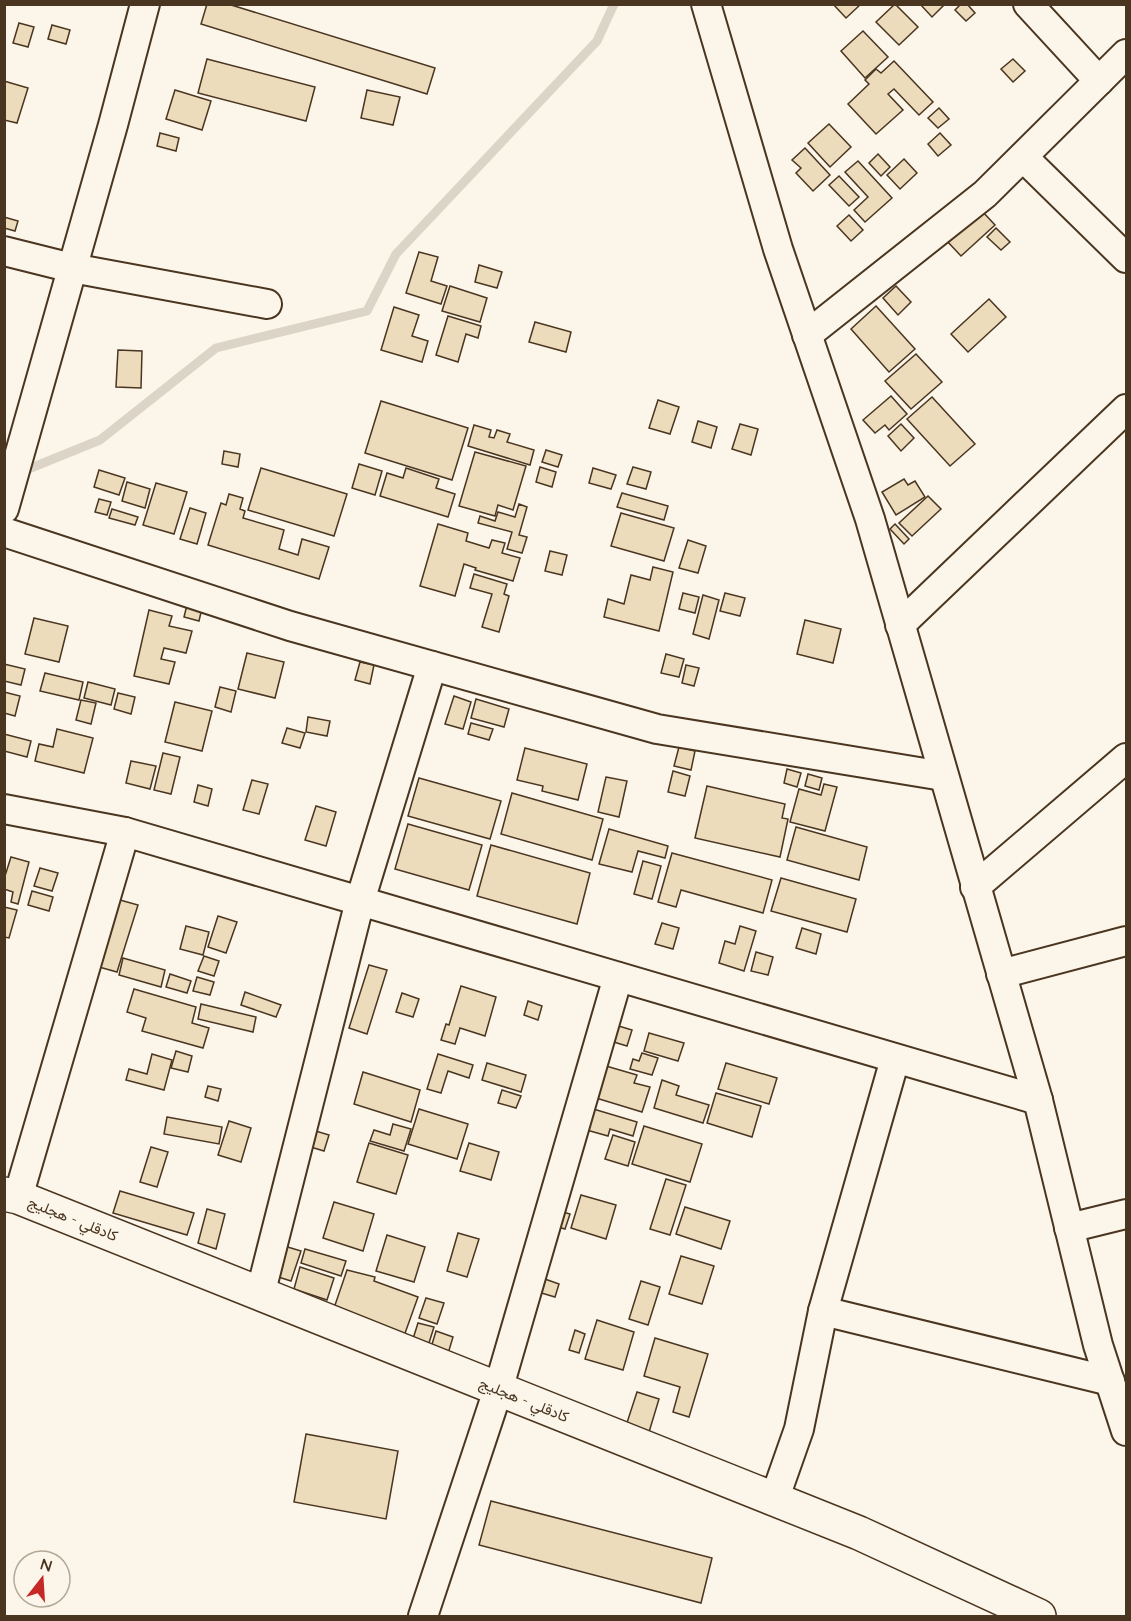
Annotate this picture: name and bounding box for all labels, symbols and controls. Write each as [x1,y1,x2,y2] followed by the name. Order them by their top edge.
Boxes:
[24,1192,121,1249] street label: كادقلي - هجليج
[475,1373,572,1430] street label: كادقلي - هجليج
[12,1549,72,1609] north arrow
[38,1553,55,1576] text: N

